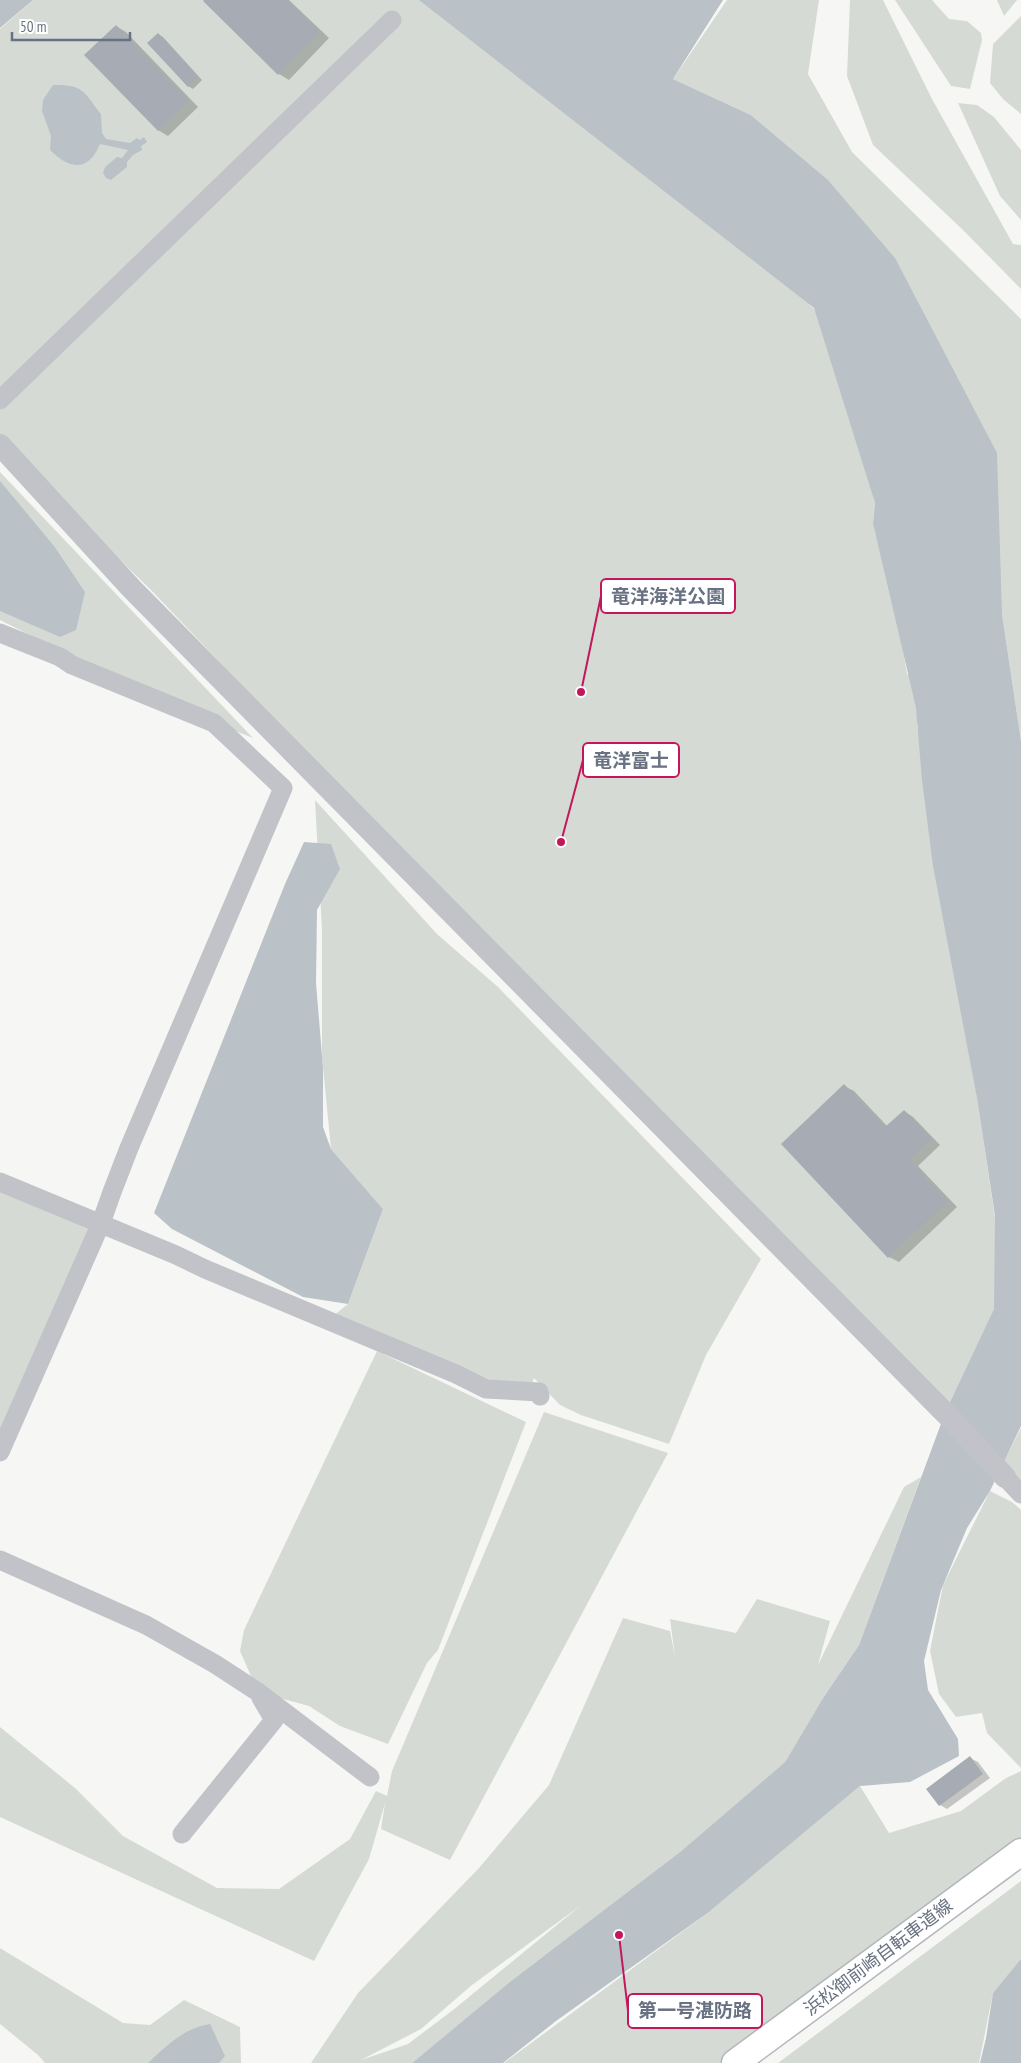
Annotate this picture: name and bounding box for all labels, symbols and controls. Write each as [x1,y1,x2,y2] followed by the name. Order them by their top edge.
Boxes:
[12,10,130,42] scale bar
[20,17,46,36] text: 50 m
[601,579,735,613] callout: 竜洋海洋公園
[611,584,725,608] text: 竜洋海洋公園
[583,743,679,777] callout: 竜洋富士
[593,748,669,772] text: 竜洋富士
[799,1894,957,2020] street label: 浜松御前崎自転車道線
[628,1994,762,2028] callout: 第一号湛防路
[638,1998,752,2022] text: 第一号湛防路

